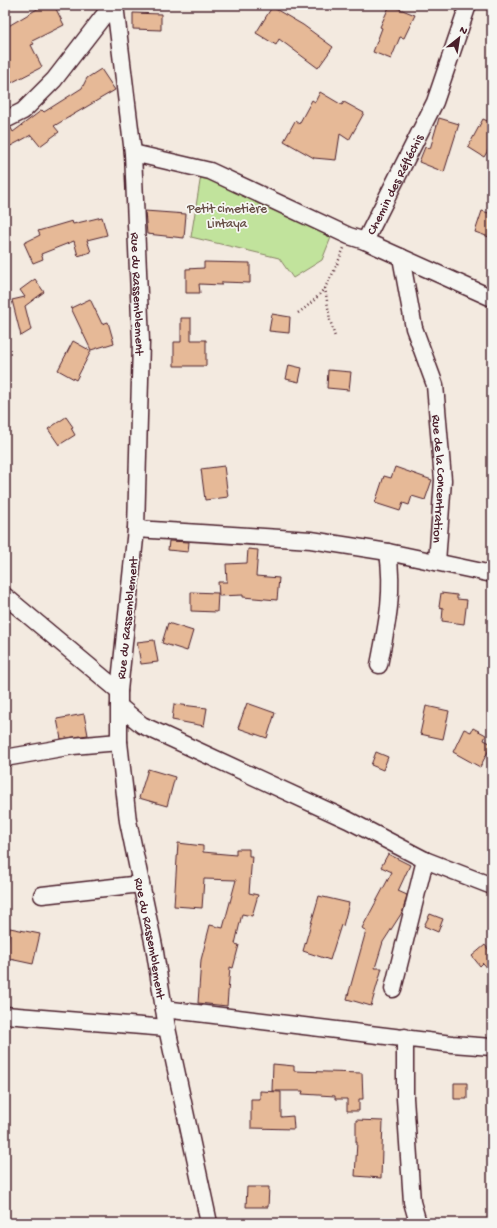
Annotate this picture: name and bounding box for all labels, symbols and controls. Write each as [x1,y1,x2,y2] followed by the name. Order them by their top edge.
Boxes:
[439,18,479,58] north arrow
[457,24,469,38] text: N
[364,131,428,238] street label: Chemin des Réfléchis
[186,202,267,232] park label: Petit cimetière Lintaya
[126,232,146,357] street label: Rue du Rassemblement
[428,414,448,544] street label: Rue de la Concentration
[115,555,143,680] street label: Rue du Rassemblement
[130,877,168,1002] street label: Rue du Rassemblement

